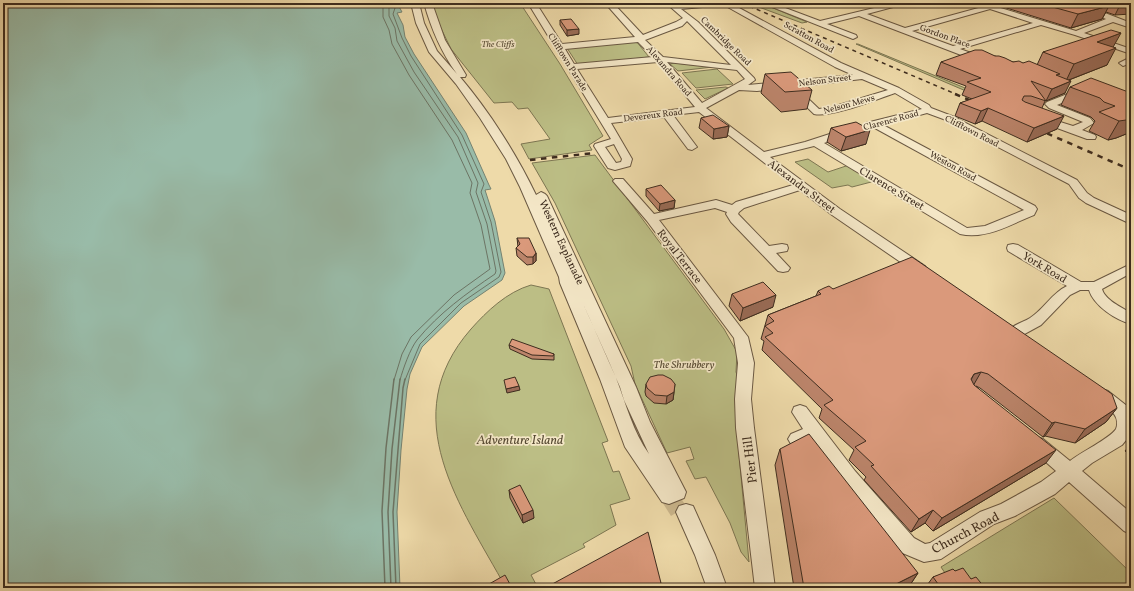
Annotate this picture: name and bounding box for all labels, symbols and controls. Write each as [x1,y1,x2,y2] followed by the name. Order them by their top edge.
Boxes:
[697,14,754,69] street label: Cambridge Road
[781,18,836,57] street label: Scratton Road
[918,21,972,52] street label: Gordon Place
[544,31,591,94] street label: Clifftown Parade
[481,38,515,51] park label: The Cliffs
[643,43,694,99] street label: Alexandra Road
[798,71,852,90] street label: Nelson Street
[822,91,876,118] street label: Nelson Mews
[623,105,683,126] street label: Devereux Road
[862,107,920,134] street label: Clarence Road
[942,112,1001,151] street label: Clifftown Road
[927,148,979,185] street label: Weston Road
[764,157,838,218] street label: Alexandra Street
[856,164,927,215] street label: Clarence Street
[534,198,587,288] street label: Western Esplanade
[653,227,705,287] street label: Royal Terrace
[1019,249,1069,287] street label: York Road
[654,358,714,373] park label: The Shrubbery
[476,432,563,450] park label: Adventure Island
[739,435,763,484] street label: Pier Hill
[929,508,1003,559] street label: Church Road

